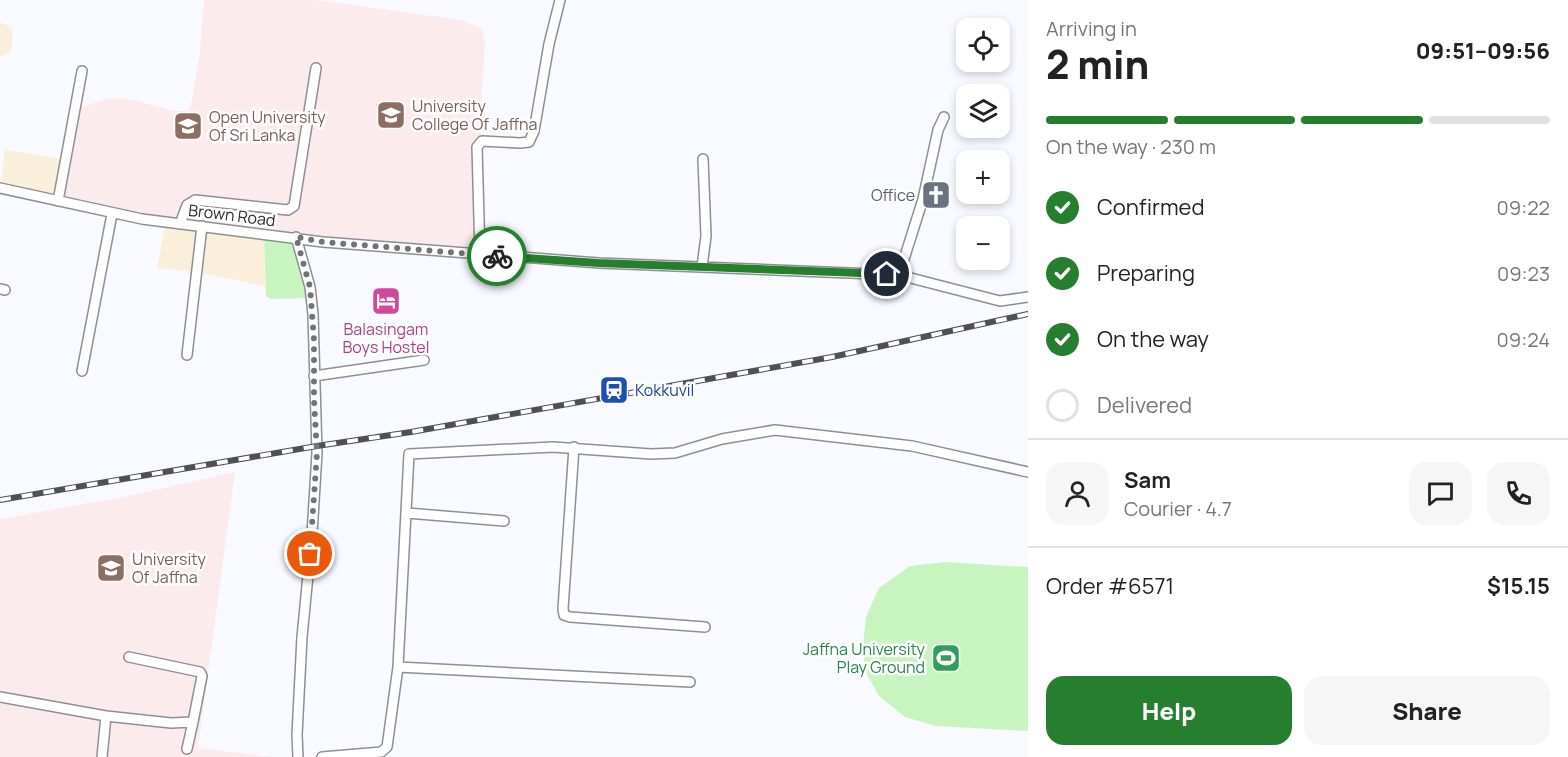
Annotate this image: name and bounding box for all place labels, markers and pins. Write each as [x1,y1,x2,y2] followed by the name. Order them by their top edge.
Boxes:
[412,95,538,135] place label: University College Of Jaffna
[375,99,407,131] school or university icon: University College Of Jaffna
[209,106,326,146] place label: Open University Of Sri Lanka
[172,110,204,142] school or university icon: Open University Of Sri Lanka
[920,179,952,211] church icon: Office
[871,184,915,206] place label: Office
[861,248,912,299] pin
[370,285,402,317] hotel icon: Balasingam Boys Hostel
[343,318,429,358] place label: Balasingam Boys Hostel
[598,374,630,406] station icon: Kokkuvil
[635,379,694,401] place label: Kokkuvil
[284,528,335,579] pin
[132,548,206,588] place label: University Of Jaffna
[95,552,127,584] school or university icon: University Of Jaffna
[803,638,926,678] place label: Jaffna University Play Ground
[930,642,962,674] sports icon: Jaffna University Play Ground

